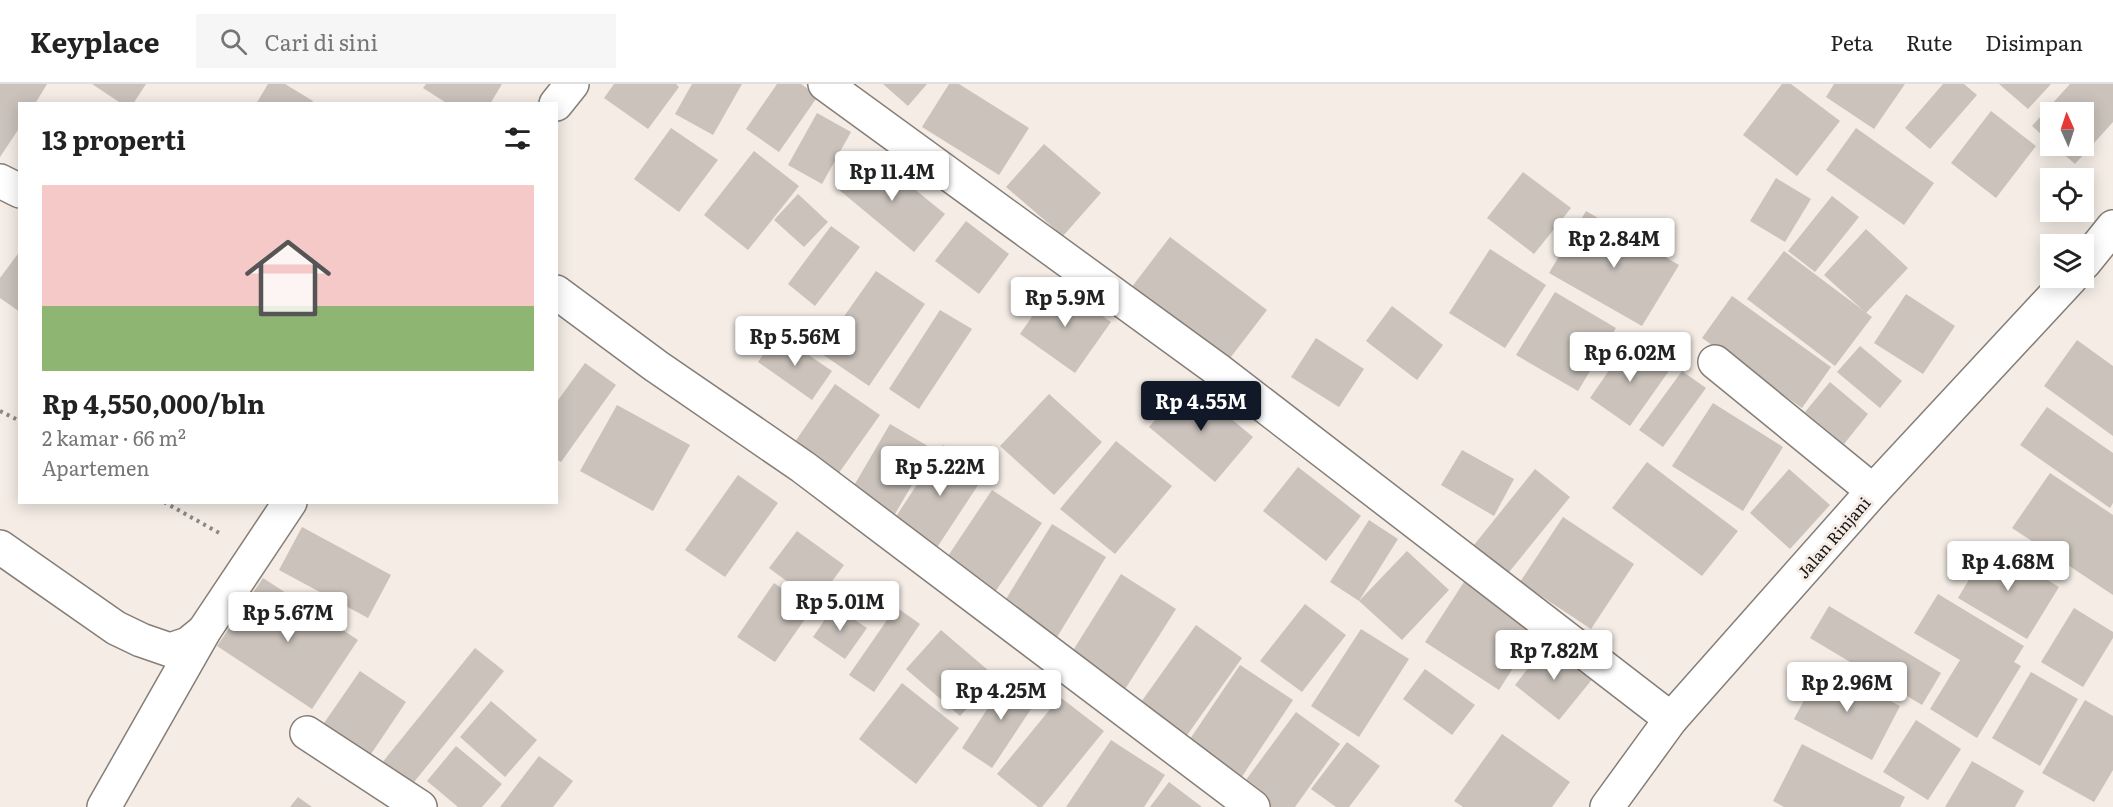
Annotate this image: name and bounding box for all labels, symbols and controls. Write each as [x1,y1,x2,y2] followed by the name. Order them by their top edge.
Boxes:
[196,14,616,68] search box
[30,20,160,62] text: Keyplace
[217,25,250,58] icon: search
[265,25,378,58] text: Cari di sini
[1830,26,1873,57] text: Peta
[1906,26,1952,57] text: Rute
[1985,26,2083,57] text: Disimpan
[2040,102,2094,156] north arrow
[2040,102,2094,288] map controls
[42,119,186,158] text: 13 properti
[501,122,534,155] icon: filters
[830,151,954,202] pin: Rp 11.4M
[849,155,935,185] text: Rp 11.4M
[2040,168,2094,222] button: locate
[1552,218,1676,269] pin: Rp 2.84M
[1568,222,1660,252] text: Rp 2.84M
[234,224,342,332] icon: home
[2040,234,2094,288] button: layers
[1010,277,1120,328] pin: Rp 5.9M
[1025,281,1105,311] text: Rp 5.9M
[733,316,857,367] pin: Rp 5.56M
[749,320,841,350] text: Rp 5.56M
[1568,332,1692,383] pin: Rp 6.02M
[1584,336,1676,366] text: Rp 6.02M
[1139,381,1263,432] pin: Rp 4.55M
[42,383,265,422] text: Rp 4,550,000/bln
[1155,385,1247,415] text: Rp 4.55M
[42,422,186,452] text: 2 kamar · 66 m²
[878,446,1002,497] pin: Rp 5.22M
[895,450,985,480] text: Rp 5.22M
[42,452,150,482] text: Apartemen
[1791,491,1875,583] street label: Jalan Rinjani
[1946,541,2070,592] pin: Rp 4.68M
[1961,545,2055,575] text: Rp 4.68M
[778,581,902,632] pin: Rp 5.01M
[795,585,885,615] text: Rp 5.01M
[226,592,350,643] pin: Rp 5.67M
[242,596,334,626] text: Rp 5.67M
[1492,630,1616,681] pin: Rp 7.82M
[1509,634,1599,664] text: Rp 7.82M
[1785,662,1909,713] pin: Rp 2.96M
[1801,666,1893,696] text: Rp 2.96M
[939,670,1063,721] pin: Rp 4.25M
[955,674,1047,704] text: Rp 4.25M

